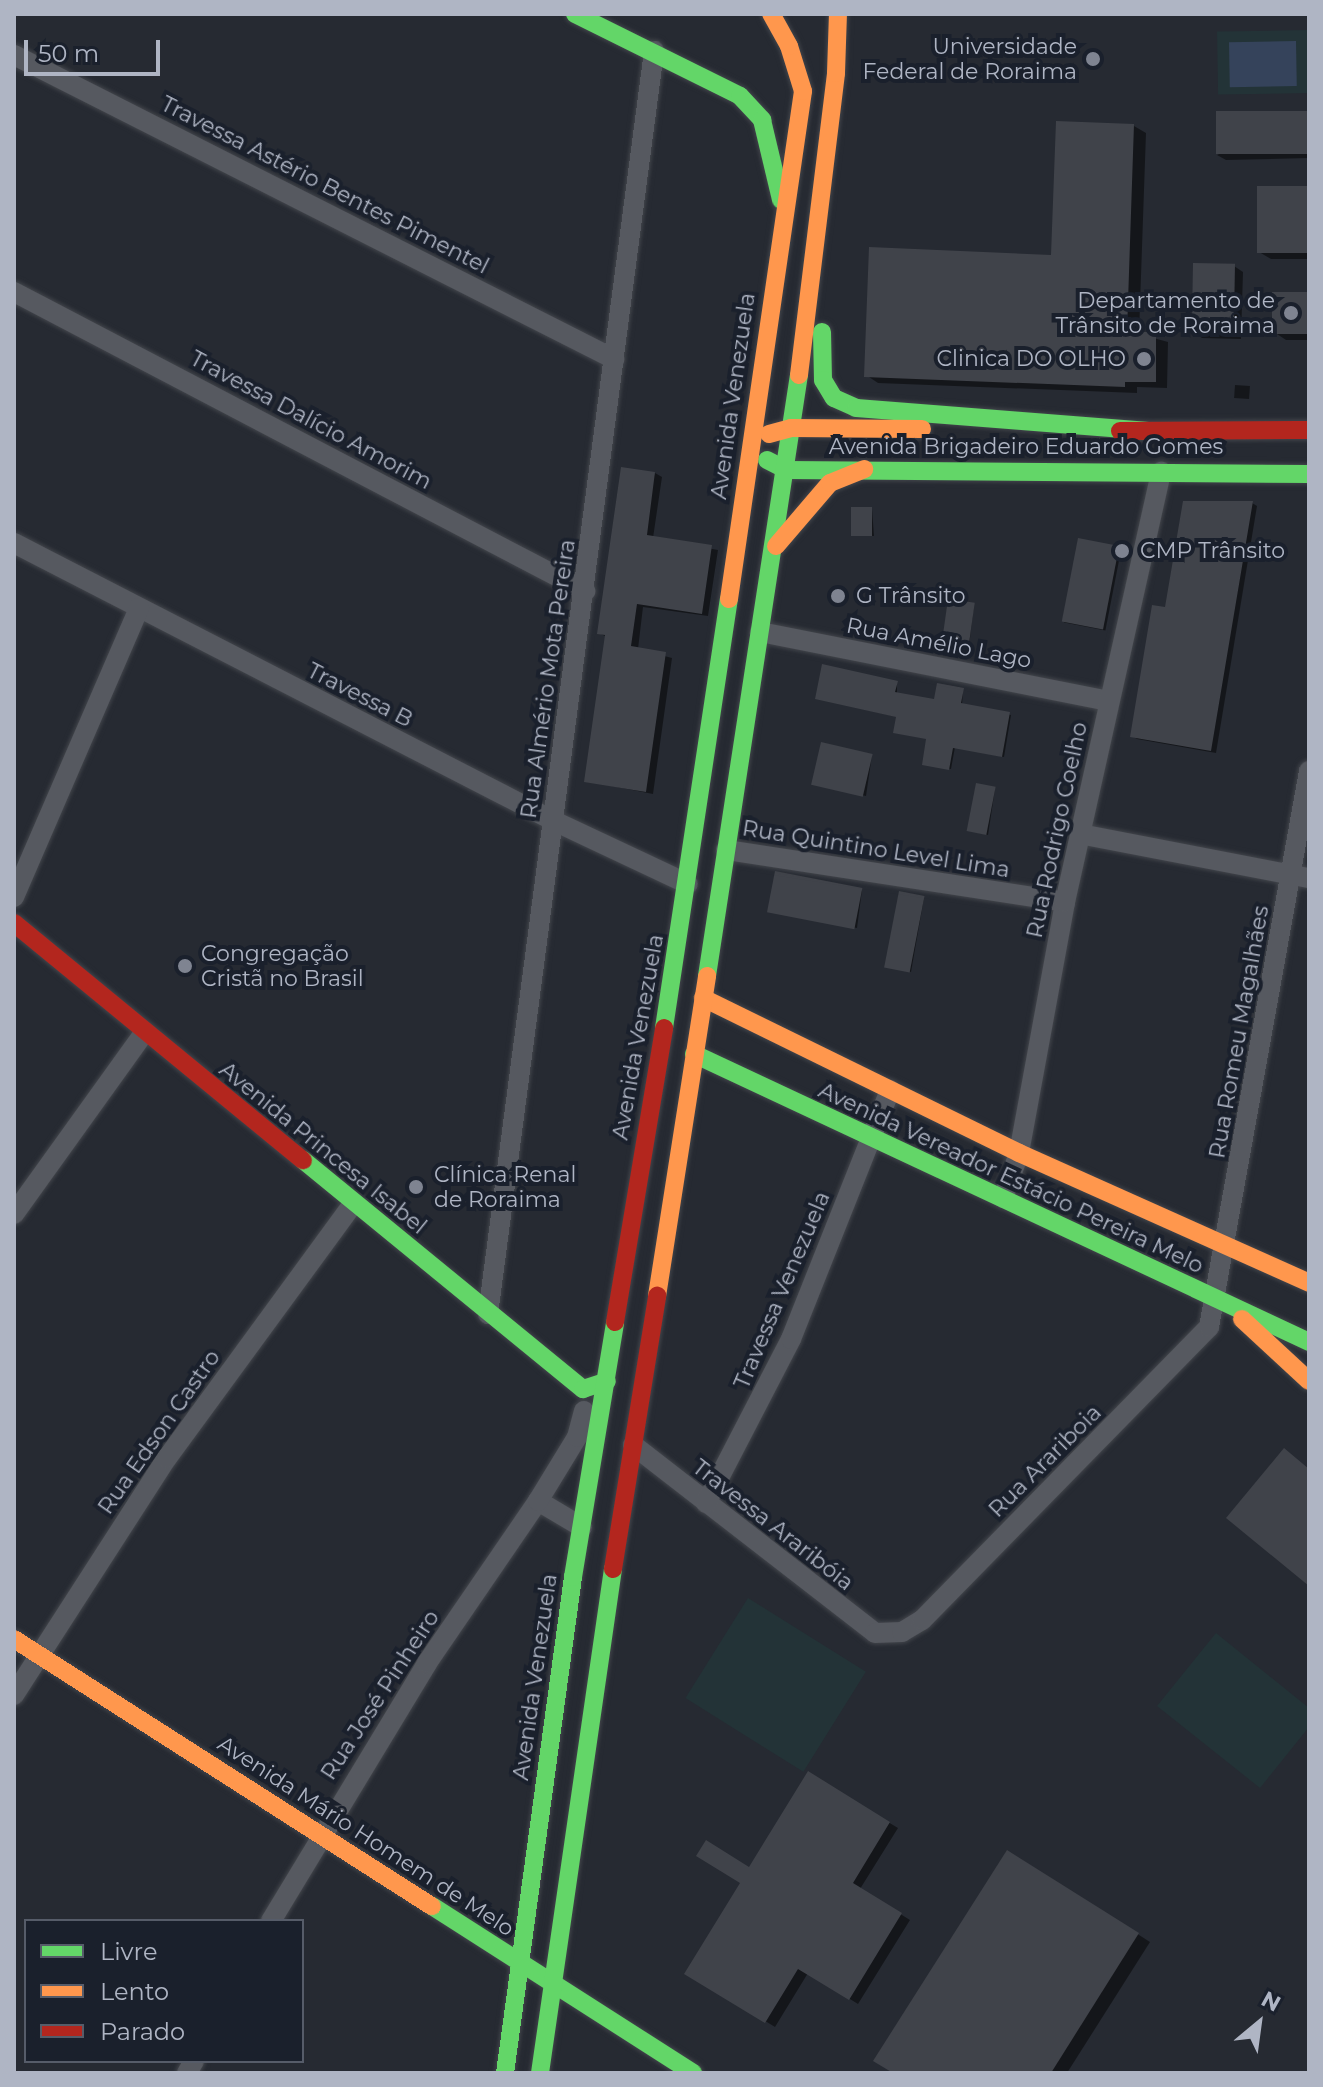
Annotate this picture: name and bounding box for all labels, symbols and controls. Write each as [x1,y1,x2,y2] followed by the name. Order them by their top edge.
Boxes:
[28,24,164,74] scale bar
[863,33,1077,84] place label: Universidade Federal de Roraima
[38,39,99,68] text: 50 m
[1084,50,1102,68] marker: Universidade Federal de Roraima
[157,91,493,279] street label: Travessa Astério Bentes Pimentel
[1056,287,1275,338] place label: Departamento de Trânsito de Roraima
[705,291,761,501] street label: Avenida Venezuela
[1282,304,1300,322] marker: Departamento de Trânsito de Roraima
[186,345,436,495] street label: Travessa Dalício Amorim
[936,346,1126,372] place label: Clinica DO OLHO
[1133,348,1155,370] marker: Clinica DO OLHO
[829,434,1223,460] street label: Avenida Brigadeiro Eduardo Gomes
[515,538,581,820] street label: Rua Almério Mota Pereira
[1140,538,1285,564] place label: CMP Trânsito
[1111,540,1133,562] marker: CMP Trânsito
[856,583,966,609] place label: G Trânsito
[827,585,849,607] marker: G Trânsito
[844,612,1034,674] street label: Rua Amélio Lago
[303,657,417,733] street label: Travessa B
[1021,720,1093,940] street label: Rua Rodrigo Coelho
[740,815,1012,883] street label: Rua Quintino Level Lima
[1204,904,1274,1160] street label: Rua Romeu Magalhães
[607,932,669,1142] street label: Avenida Venezuela
[201,940,364,992] place label: Congregação Cristã no Brasil
[176,957,194,975] marker: Congregação Cristã no Brasil
[214,1056,432,1240] street label: Avenida Princesa Isabel
[814,1077,1208,1279] street label: Avenida Vereador Estácio Pereira Melo
[434,1161,576,1212] place label: Clínica Renal de Roraima
[405,1176,427,1198] marker: Clínica Renal de Roraima
[728,1187,836,1393] street label: Travessa Venezuela
[92,1345,226,1519] street label: Rua Edson Castro
[983,1399,1107,1523] street label: Rua Arariboia
[687,1454,859,1596] street label: Travessa Araribóia
[507,1572,563,1782] street label: Avenida Venezuela
[315,1605,445,1785] street label: Rua José Pinheiro
[213,1730,519,1942] street label: Avenida Mário Homem de Melo
[24,1919,304,2063] legend
[100,1937,157,1966] text: Livre
[100,1977,169,2006] text: Lento
[1219,1983,1299,2063] north arrow
[1257,1985,1285,2018] text: N
[100,2017,185,2046] text: Parado

